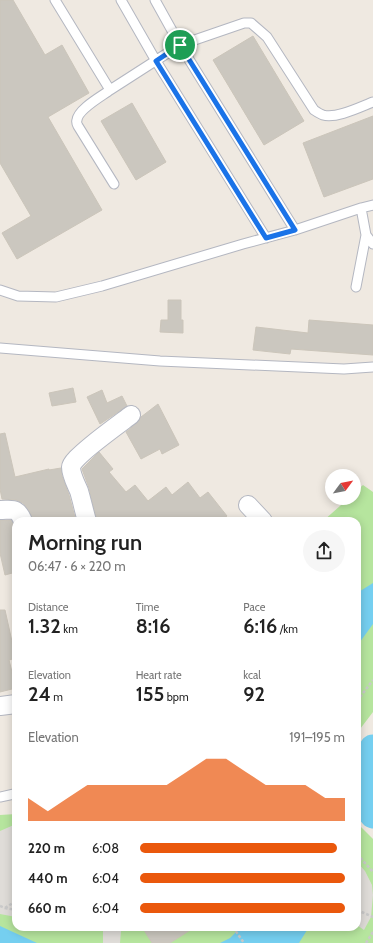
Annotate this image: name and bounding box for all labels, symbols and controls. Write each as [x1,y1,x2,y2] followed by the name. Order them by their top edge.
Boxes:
[163,28,197,62] pin
[169,34,191,56] icon: arrive
[325,469,361,505] north arrow
[325,469,361,505] map controls
[28,529,142,556] text: Morning run
[303,530,345,572] button: share
[28,558,126,574] text: 06:47 · 6 × 220 m
[28,600,69,614] text: Distance
[136,600,159,614] text: Time
[243,600,265,614] text: Pace
[28,614,61,638] text: 1.32
[136,614,170,638] text: 8:16
[243,614,277,638] text: 6:16
[61,622,78,636] text: km
[277,622,298,636] text: /km
[28,668,71,682] text: Elevation
[136,668,182,682] text: Heart rate
[243,668,261,682] text: kcal
[28,682,51,706] text: 24
[136,682,164,706] text: 155
[243,682,265,706] text: 92
[51,690,63,704] text: m
[164,690,189,704] text: bpm
[28,729,79,745] text: Elevation
[289,729,345,745] text: 191–195 m
[28,840,65,856] text: 220 m
[92,840,119,856] text: 6:08
[28,870,68,886] text: 440 m
[92,870,119,886] text: 6:04
[28,900,66,916] text: 660 m
[92,900,119,916] text: 6:04

